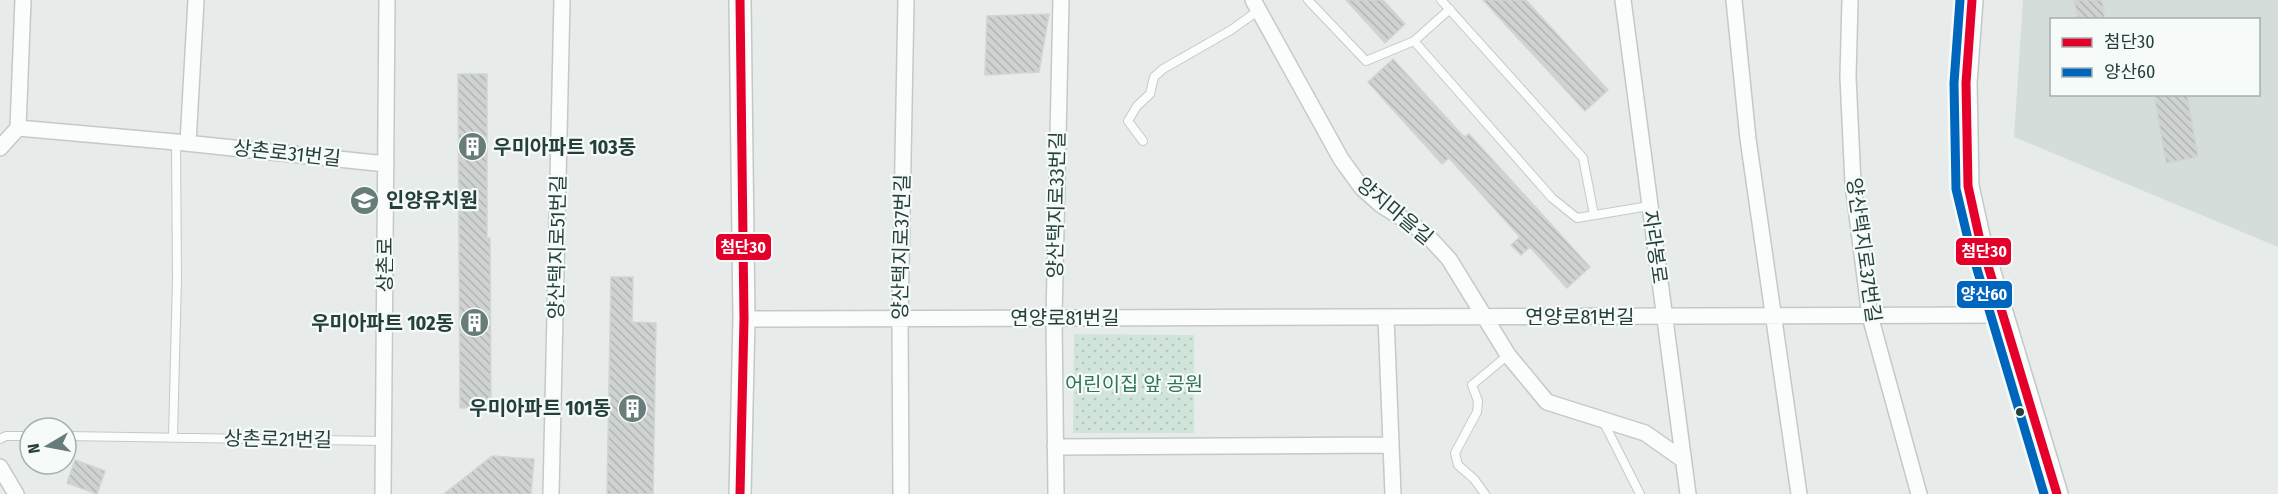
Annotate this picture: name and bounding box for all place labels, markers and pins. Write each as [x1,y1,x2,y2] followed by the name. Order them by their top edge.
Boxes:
[456,131,488,163] building icon: 우미아파트 103동
[493,135,636,159] place label: 우미아파트 103동
[349,184,381,216] school or university icon: 인양유치원
[386,188,478,212] place label: 인양유치원
[459,307,491,339] building icon: 우미아파트 102동
[311,311,454,335] place label: 우미아파트 102동
[616,392,648,424] building icon: 우미아파트 101동
[469,396,611,420] place label: 우미아파트 101동
[2014,406,2026,418] unlabelled marker

